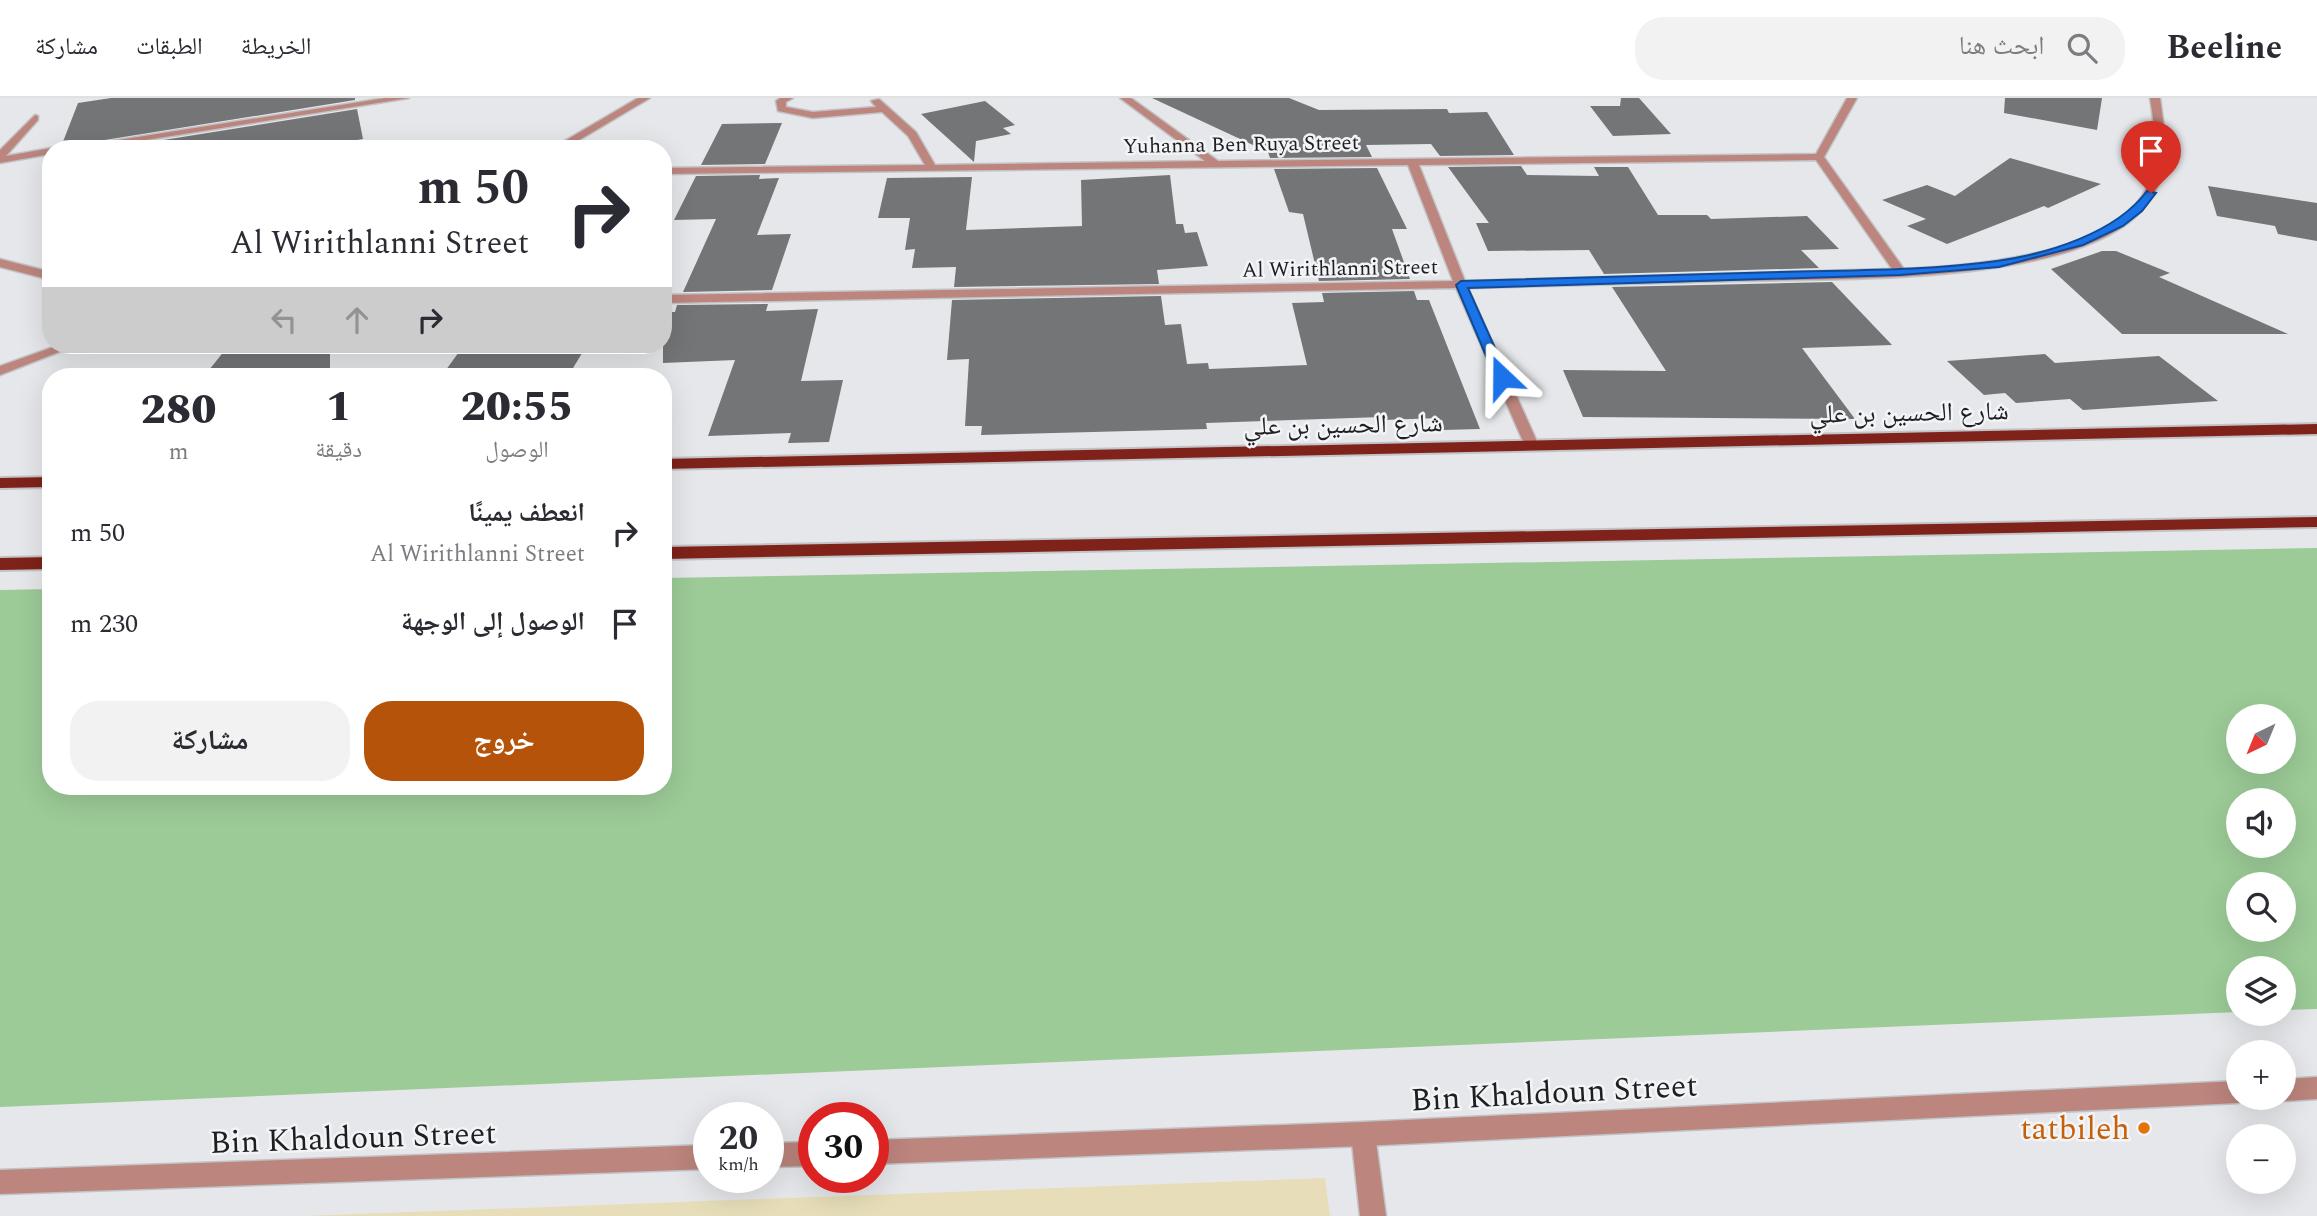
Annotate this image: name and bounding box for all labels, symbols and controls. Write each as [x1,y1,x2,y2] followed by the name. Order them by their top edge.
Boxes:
[1635,17,2125,80] search box
[2167,23,2282,73] text: Beeline
[1959,26,2045,66] text: ابحث هنا
[35,29,98,65] text: مشاركة
[136,29,203,65] text: الطبقات
[241,29,311,65] text: الخريطة
[2063,29,2101,67] icon: search
[2121,121,2181,193] pin
[1123,127,1359,163] street label: Yuhanna Ben Ruya Street
[2132,132,2170,170] icon: arrive
[418,151,529,226] text: 50 m
[553,168,644,259] icon: right
[230,219,529,268] text: Al Wirithlanni Street
[1242,251,1438,287] street label: Al Wirithlanni Street
[265,301,303,339] icon: left
[338,301,376,339] icon: ahead
[411,301,449,339] icon: right
[1465,340,1539,414] position arrow
[326,376,351,439] text: 1
[461,376,573,439] text: 20:55
[141,379,216,442] text: 280
[1809,391,2009,435] street label: شارع الحسين بن علي
[1243,403,1443,447] street label: شارع الحسين بن علي
[315,433,362,468] text: دقيقة
[485,433,549,468] text: الوصول
[169,435,188,470] text: m
[468,493,585,533] text: انعطف يمينًا
[70,513,125,553] text: 50 m
[606,514,644,552] icon: right
[370,537,585,572] text: Al Wirithlanni Street
[401,602,585,642] text: الوصول إلى الوجهة
[70,604,138,644] text: 230 m
[606,605,644,643] icon: arrive
[70,701,350,781] button: مشاركة
[364,701,644,781] button: خروج
[2226,704,2296,774] north arrow
[2226,704,2296,1194] map controls
[2226,788,2296,858] button: sound
[2226,872,2296,942] button: search
[2226,956,2296,1026] button: layers
[2226,1040,2296,1110] button: +
[1409,1062,1699,1125] street label: Bin Khaldoun Street
[798,1102,889,1193] speed limit sign: 30
[2020,1105,2130,1154] place label: tatbileh
[209,1109,497,1168] street label: Bin Khaldoun Street
[719,1112,758,1165] text: 20
[2136,1120,2152,1136] marker: tatbileh
[2226,1124,2296,1194] button: −
[718,1151,759,1178] text: km/h

